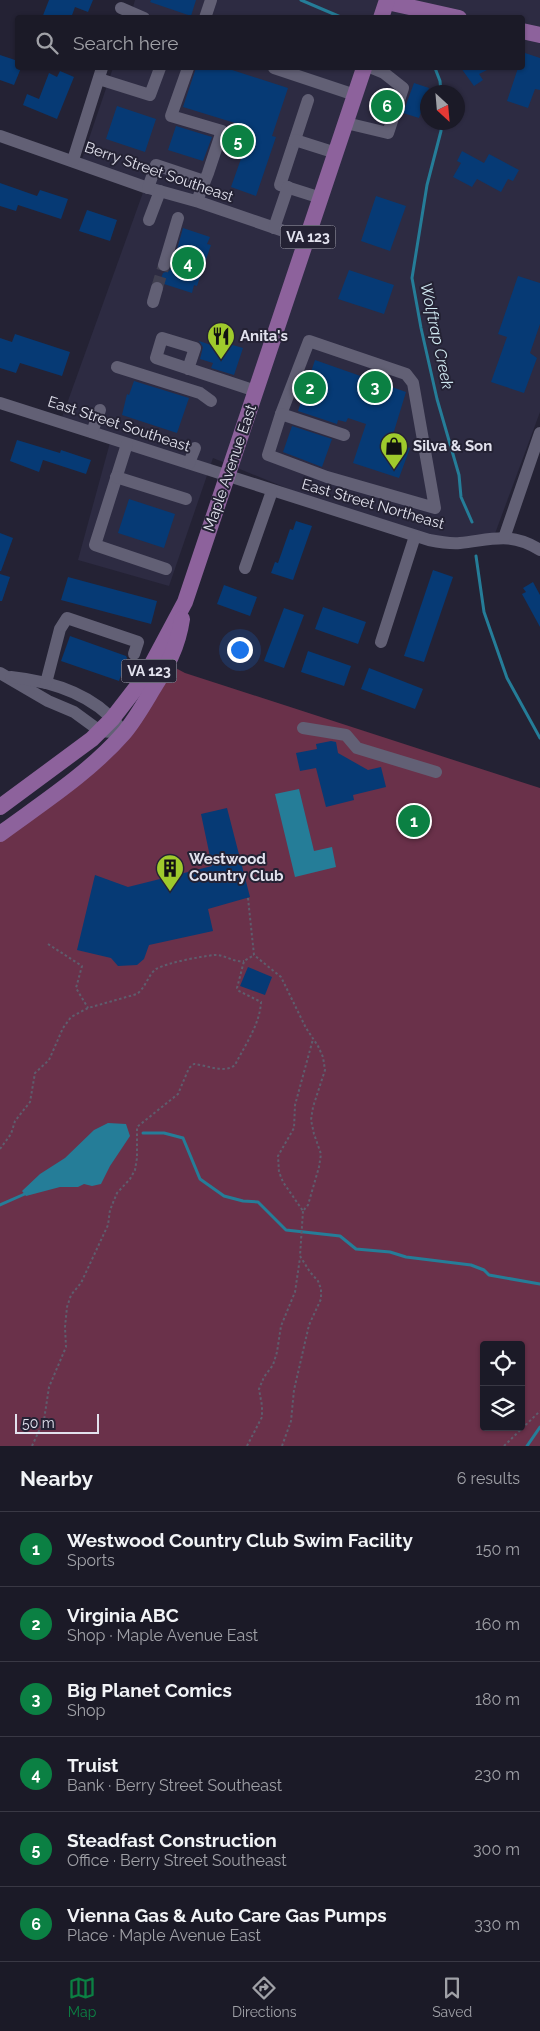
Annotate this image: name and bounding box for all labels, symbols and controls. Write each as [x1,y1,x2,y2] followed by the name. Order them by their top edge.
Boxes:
[15,15,525,70] search box
[33,29,61,57] icon: search
[73,32,179,54] text: Search here
[420,85,465,130] north arrow
[371,87,403,125] pin: 6
[222,122,254,160] pin: 5
[82,138,236,206] street label: Berry Street Southeast
[280,226,336,248] road number: VA 123
[172,244,204,282] pin: 4
[416,281,458,391] water label: Wolftrap Creek
[206,321,236,360] restaurant icon: Anita's
[240,327,288,345] place label: Anita's
[359,368,391,406] pin: 3
[294,369,326,407] pin: 2
[45,392,193,456] street label: East Street Southeast
[200,402,260,534] street label: Maple Avenue East
[379,431,409,470] shop icon: Silva & Son
[413,437,492,455] place label: Silva & Son
[300,475,446,533] street label: East Street Northeast
[227,637,253,663] your location
[122,659,176,682] road number: VA 123
[398,802,430,840] pin: 1
[189,850,284,885] place label: Westwood Country Club
[155,853,185,892] building icon: Westwood Country Club
[480,1341,525,1431] map controls
[480,1341,525,1386] button: locate
[480,1386,525,1431] button: layers
[15,1411,99,1434] scale bar
[22,1415,55,1431] text: 50 m
[20,1466,93,1491] text: Nearby
[457,1469,520,1488] text: 6 results
[67,1529,413,1551] text: Westwood Country Club Swim Facility
[32,1540,40,1559] text: 1
[476,1540,520,1559] text: 150 m
[67,1551,115,1570] text: Sports
[67,1604,179,1626] text: Virginia ABC
[31,1615,41,1634] text: 2
[475,1615,520,1634] text: 160 m
[67,1626,258,1645] text: Shop · Maple Avenue East
[67,1679,232,1701] text: Big Planet Comics
[32,1690,40,1709] text: 3
[475,1690,520,1709] text: 180 m
[67,1701,105,1720] text: Shop
[67,1754,118,1776] text: Truist
[31,1765,41,1784] text: 4
[475,1765,520,1784] text: 230 m
[67,1776,282,1795] text: Bank · Berry Street Southeast
[67,1829,277,1851] text: Steadfast Construction
[32,1840,40,1859] text: 5
[473,1840,520,1859] text: 300 m
[67,1851,287,1870] text: Office · Berry Street Southeast
[67,1904,387,1926] text: Vienna Gas & Auto Care Gas Pumps
[31,1915,41,1934] text: 6
[474,1915,520,1934] text: 330 m
[67,1926,261,1945] text: Place · Maple Avenue East
[68,1974,96,2020] tab: Map
[232,1974,297,2020] tab: Directions
[432,1974,472,2020] tab: Saved

